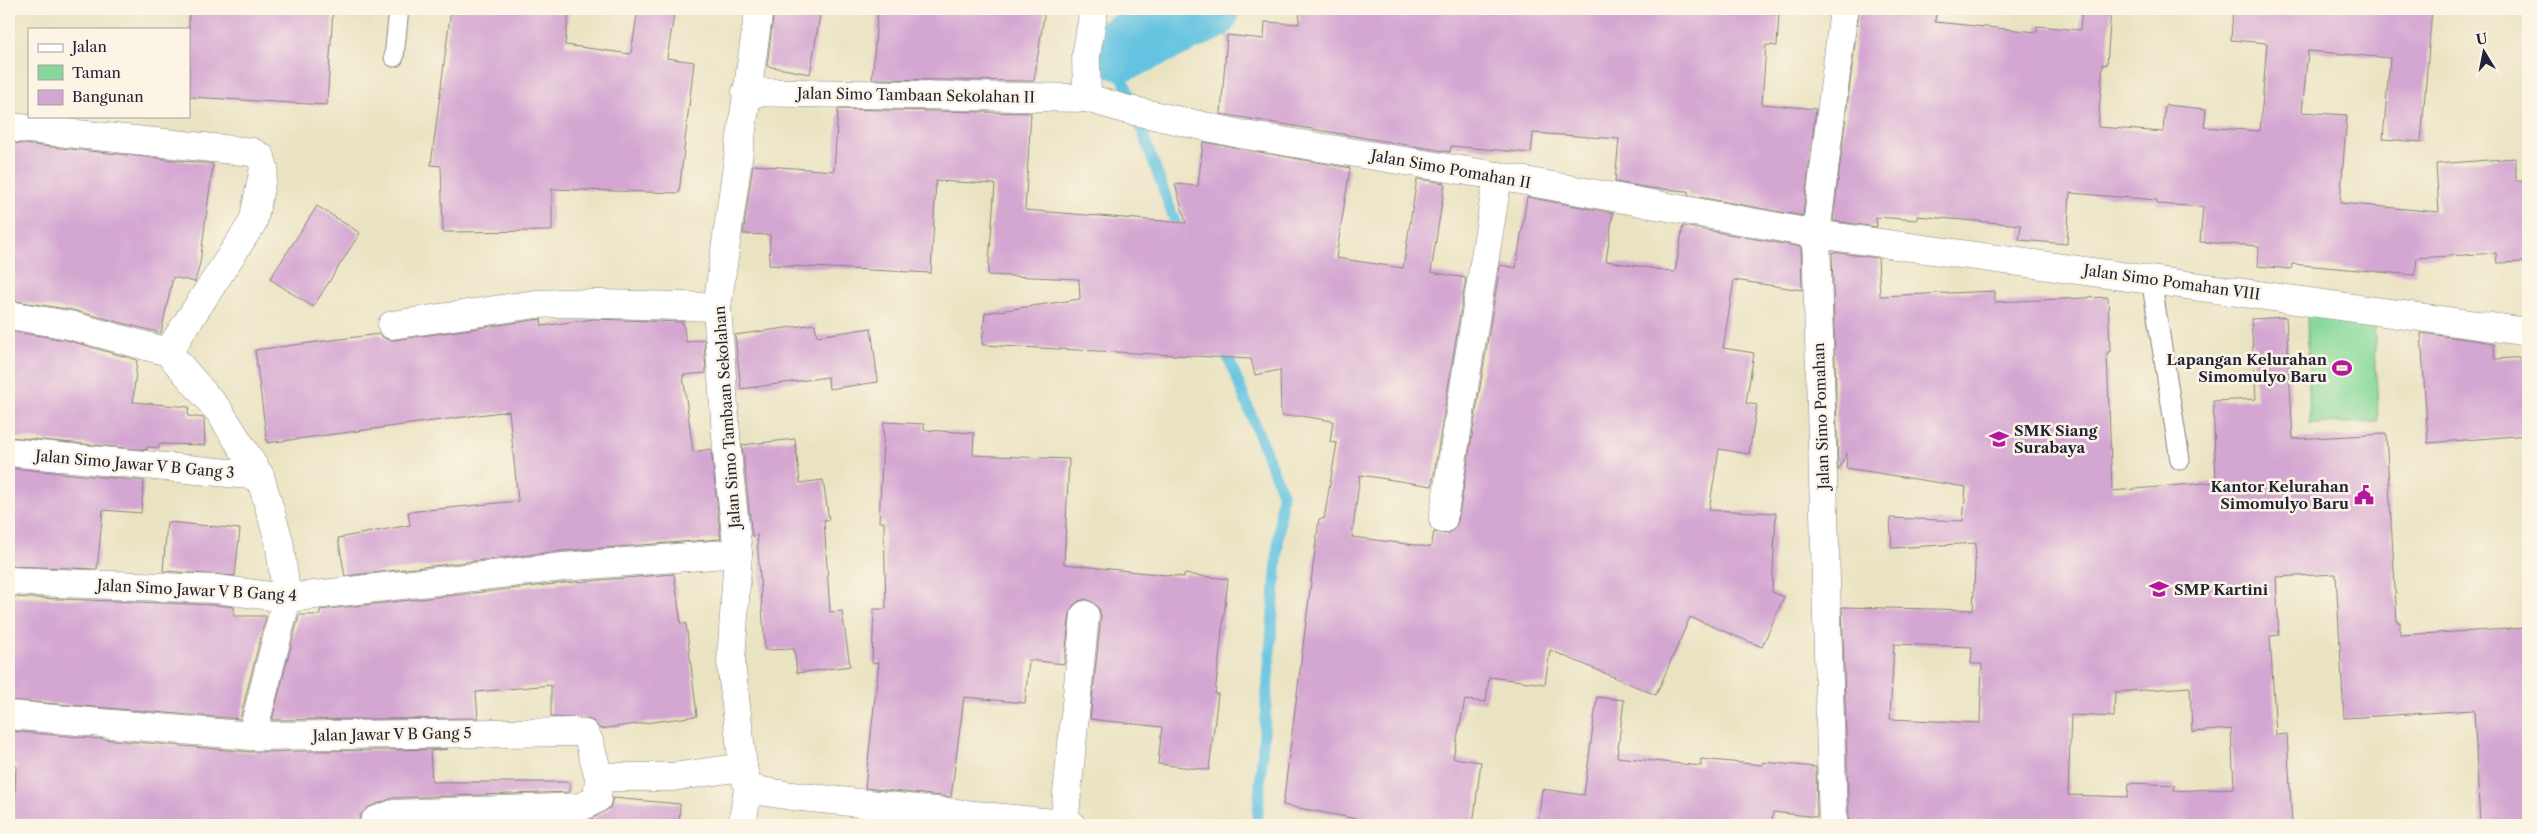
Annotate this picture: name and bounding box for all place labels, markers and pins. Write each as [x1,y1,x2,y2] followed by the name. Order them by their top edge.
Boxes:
[2167,350,2328,386] place label: Lapangan Kelurahan Simomulyo Baru
[2331,357,2353,379] sports icon: Lapangan Kelurahan Simomulyo Baru
[2014,421,2098,457] place label: SMK Siang Surabaya
[1988,428,2010,450] school or university icon: SMK Siang Surabaya
[2211,477,2350,513] place label: Kantor Kelurahan Simomulyo Baru
[2353,484,2375,506] public building icon: Kantor Kelurahan Simomulyo Baru
[2148,578,2170,600] school or university icon: SMP Kartini
[2174,580,2269,599] place label: SMP Kartini

